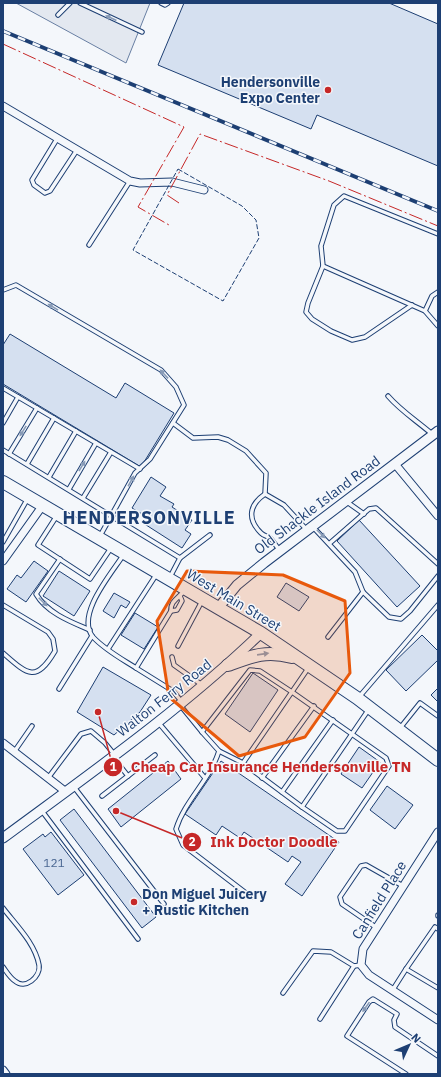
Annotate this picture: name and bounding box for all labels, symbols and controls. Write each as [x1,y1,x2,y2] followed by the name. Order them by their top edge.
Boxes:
[105,14,117,20] one-way arrow
[221,73,320,107] place label: Hendersonville Expo Center
[323,85,333,95] marker: Hendersonville Expo Center
[47,303,59,310] one-way arrow
[159,369,169,379] one-way arrow
[19,425,26,437] one-way arrow
[250,452,384,558] street label: Old Shackle Island Road
[79,460,86,472] one-way arrow
[127,475,134,486] one-way arrow
[62,506,236,529] district label: HENDERSONVILLE
[316,529,326,539] one-way arrow
[184,565,285,635] street label: West Main Street
[38,598,48,607] one-way arrow
[257,651,269,657] one-way arrow
[113,655,215,741] street label: Walton Ferry Road
[103,754,419,781] callout: Cheap Car Insurance Hendersonville TN
[131,757,411,776] text: Cheap Car Insurance Hendersonville TN
[109,759,117,774] text: 1
[182,828,346,855] callout: Ink Doctor Doodle
[210,832,338,851] text: Ink Doctor Doodle
[188,834,196,849] text: 2
[43,855,65,870] house number: 121
[348,857,410,943] street label: Canfield Place
[142,885,267,919] place label: Don Miguel Juicery + Rustic Kitchen
[129,897,139,907] marker: Don Miguel Juicery + Rustic Kitchen
[362,1001,370,1012] one-way arrow
[389,1025,429,1065] north arrow
[408,1030,424,1046] text: N

